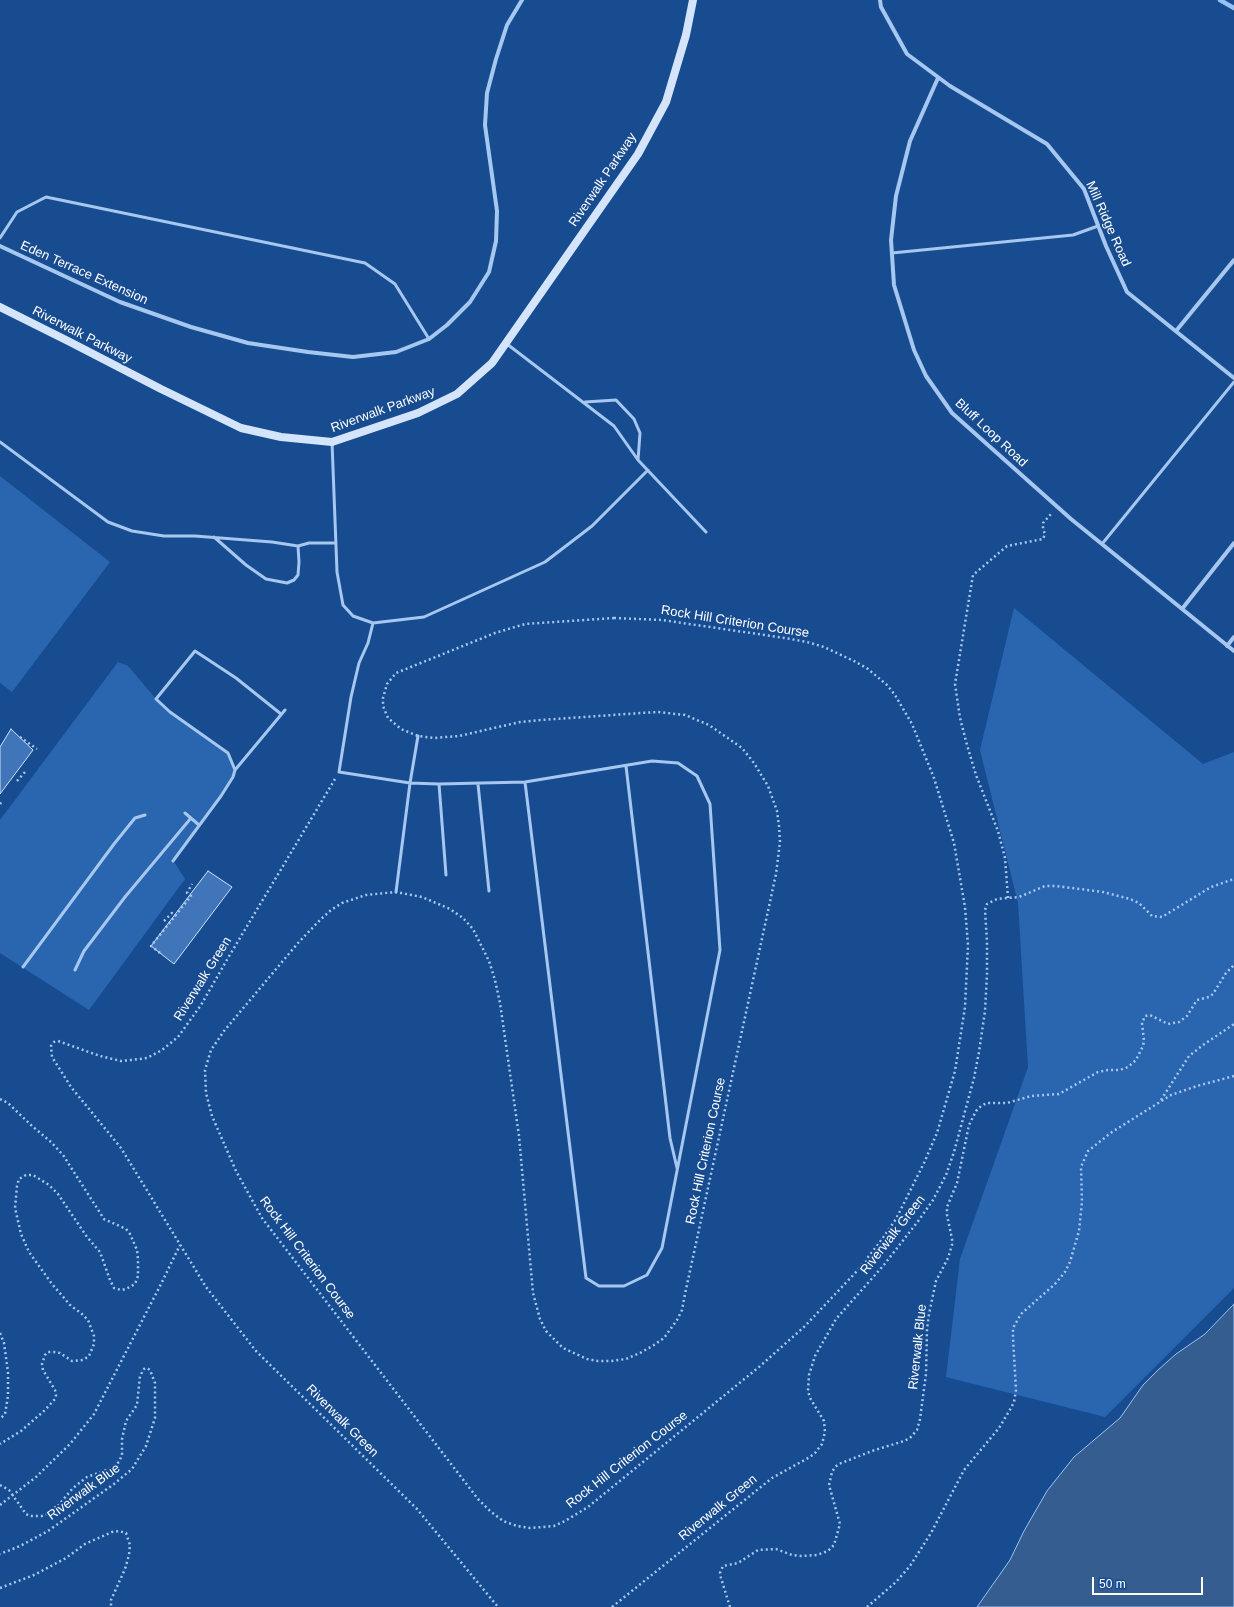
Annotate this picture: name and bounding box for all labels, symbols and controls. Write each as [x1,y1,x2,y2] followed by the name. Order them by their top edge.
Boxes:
[566,130,640,230] street label: Riverwalk Parkway
[1082,179,1134,269] street label: Mill Ridge Road
[18,238,150,308] street label: Eden Terrace Extension
[30,303,134,367] street label: Riverwalk Parkway
[329,384,437,436] street label: Riverwalk Parkway
[952,396,1030,470] street label: Bluff Loop Road
[660,603,810,641] street label: Rock Hill Criterion Course
[171,934,235,1024] street label: Riverwalk Green
[683,1076,729,1226] street label: Rock Hill Criterion Course
[857,1192,929,1278] street label: Riverwalk Green
[256,1194,358,1322] street label: Rock Hill Criterion Course
[906,1303,930,1391] street label: Riverwalk Blue
[303,1382,381,1460] street label: Riverwalk Green
[563,1408,691,1512] street label: Rock Hill Criterion Course
[45,1460,123,1524] street label: Riverwalk Blue
[676,1472,760,1544] street label: Riverwalk Green
[1094,1569,1205,1595] scale bar
[1099,1577,1126,1591] text: 50 m

